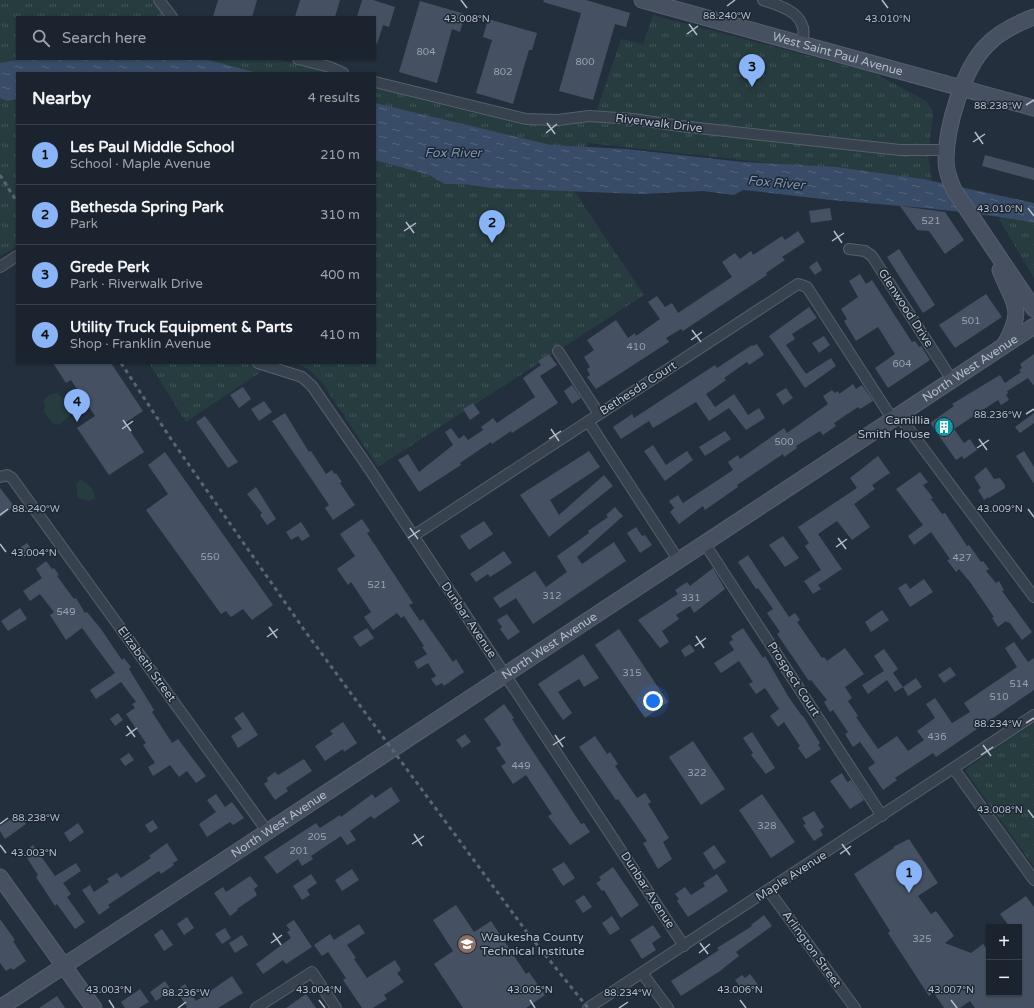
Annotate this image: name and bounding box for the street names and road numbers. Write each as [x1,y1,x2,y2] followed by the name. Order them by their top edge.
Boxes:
[771,29,905,79] street label: West Saint Paul Avenue
[615,111,704,135] street label: Riverwalk Drive
[876,266,937,350] street label: Glenwood Drive
[920,332,1020,405] street label: North West Avenue
[597,358,679,418] street label: Bethesda Court
[438,579,500,661] street label: Dunbar Avenue
[499,609,600,682] street label: North West Avenue
[115,623,179,705] street label: Elizabeth Street
[765,639,823,719] street label: Prospect Court
[229,788,329,861] street label: North West Avenue
[753,848,829,904] street label: Maple Avenue
[618,849,678,931] street label: Dunbar Avenue
[780,908,845,990] street label: Arlington Street

